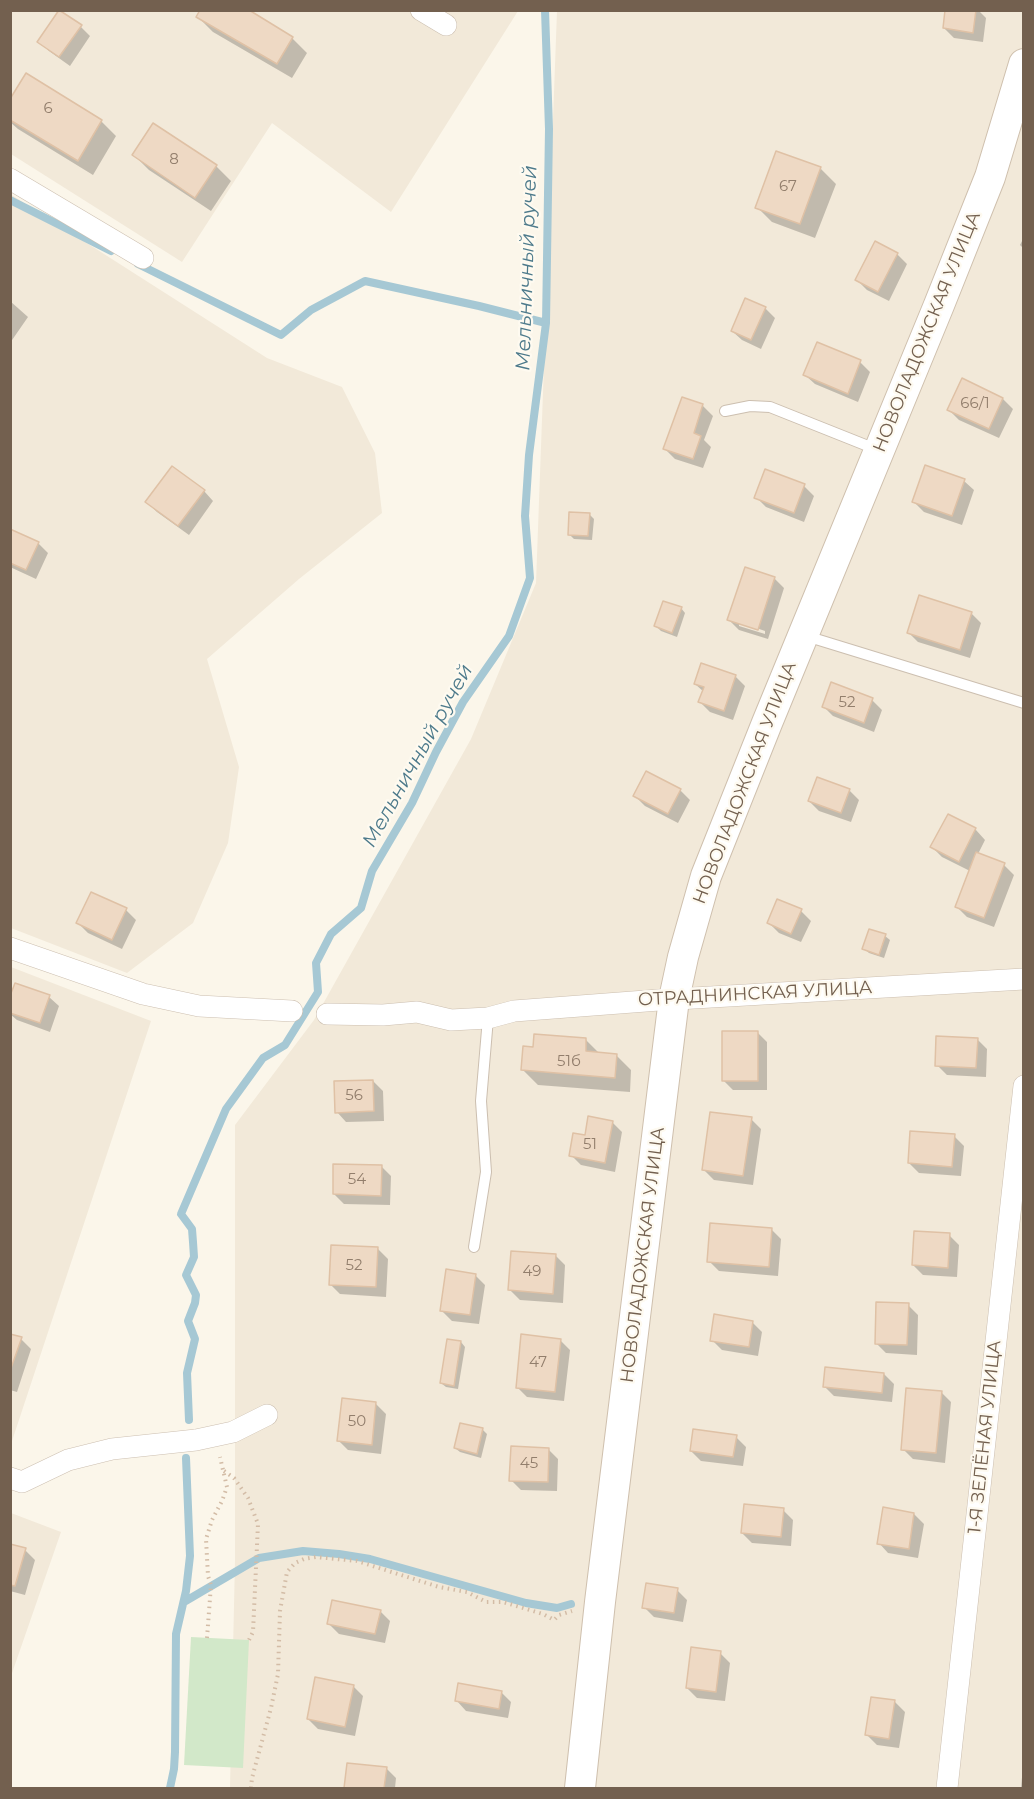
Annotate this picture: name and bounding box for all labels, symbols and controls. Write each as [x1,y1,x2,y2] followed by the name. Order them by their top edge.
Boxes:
[43,100,53,118] house number: 6
[169,151,179,169] house number: 8
[511,165,543,371] water label: Мельничный ручей
[779,178,797,196] house number: 67
[869,208,985,456] street label: НОВОЛАДОЖСКАЯ УЛИЦА
[960,395,990,413] house number: 66/1
[689,659,801,907] street label: НОВОЛАДОЖСКАЯ УЛИЦА
[358,660,478,852] water label: Мельничный ручей
[839,694,855,712] house number: 52
[637,977,873,1011] street label: ОТРАДНИНСКАЯ УЛИЦА
[557,1053,581,1071] house number: 51б
[345,1087,363,1105] house number: 56
[617,1126,669,1384] street label: НОВОЛАДОЖСКАЯ УЛИЦА
[583,1136,597,1154] house number: 51
[348,1171,366,1189] house number: 54
[346,1257,362,1275] house number: 52
[523,1263,541,1281] house number: 49
[964,1339,1006,1535] street label: 1-Я ЗЕЛЁНАЯ УЛИЦА
[529,1354,547,1372] house number: 47
[348,1413,366,1431] house number: 50
[520,1455,538,1473] house number: 45

